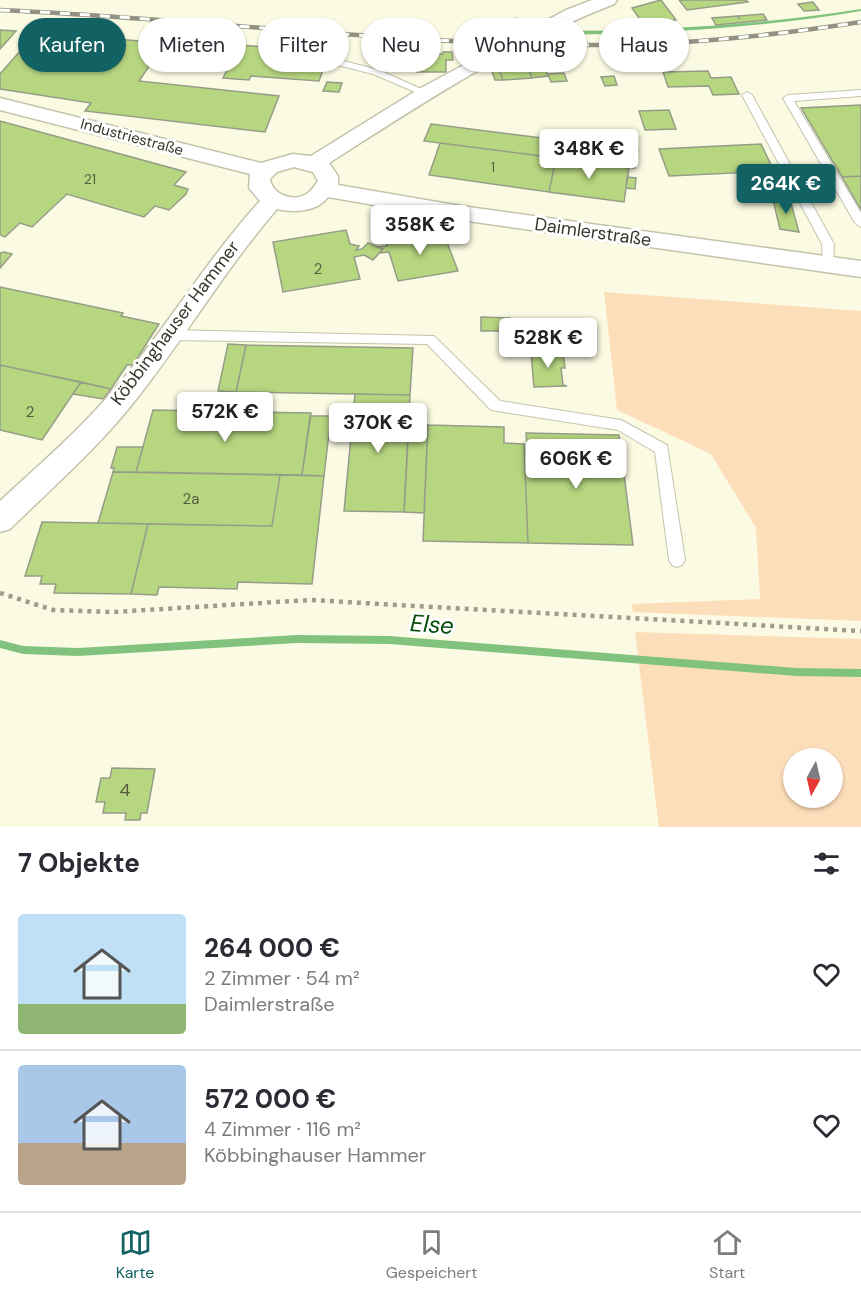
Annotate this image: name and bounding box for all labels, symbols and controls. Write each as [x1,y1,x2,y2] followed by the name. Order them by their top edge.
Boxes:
[18,18,126,72] chip: Kaufen
[138,18,246,72] chip: Mieten
[258,18,349,72] chip: Filter
[361,18,441,72] chip: Neu
[453,18,587,72] chip: Wohnung
[599,18,689,72] chip: Haus
[78,114,186,160] street label: Industriestraße
[540,129,638,180] pin: 348K €
[553,135,625,161] text: 348K €
[491,158,495,176] house number: 1
[737,164,835,215] pin: 264K €
[84,170,96,188] house number: 21
[751,170,821,196] text: 264K €
[371,205,469,256] pin: 358K €
[385,211,455,237] text: 358K €
[533,212,653,252] street label: Daimlerstraße
[105,236,245,410] street label: Köbbinghauser Hammer
[314,259,322,279] house number: 2
[499,318,597,369] pin: 528K €
[513,324,583,350] text: 528K €
[176,392,274,443] pin: 572K €
[191,398,259,424] text: 572K €
[26,402,34,422] house number: 2
[329,403,427,454] pin: 370K €
[343,409,413,435] text: 370K €
[527,439,625,490] pin: 606K €
[540,445,613,471] text: 606K €
[183,489,199,509] house number: 2a
[409,607,455,641] water label: Else
[783,748,843,808] north arrow
[783,748,843,808] map controls
[120,778,131,802] house number: 4
[18,846,140,880] text: 7 Objekte
[810,847,843,880] icon: filters
[204,931,340,965] text: 264 000 €
[66,938,138,1010] icon: home
[810,958,843,991] icon: heart
[204,965,360,991] text: 2 Zimmer · 54 m²
[204,991,335,1017] text: Daimlerstraße
[204,1082,336,1116] text: 572 000 €
[66,1089,138,1161] icon: home
[810,1109,843,1142] icon: heart
[204,1116,361,1142] text: 4 Zimmer · 116 m²
[204,1142,426,1168] text: Köbbinghauser Hammer
[116,1226,154,1283] tab: Karte
[386,1226,478,1283] tab: Gespeichert
[709,1226,745,1283] tab: Start

